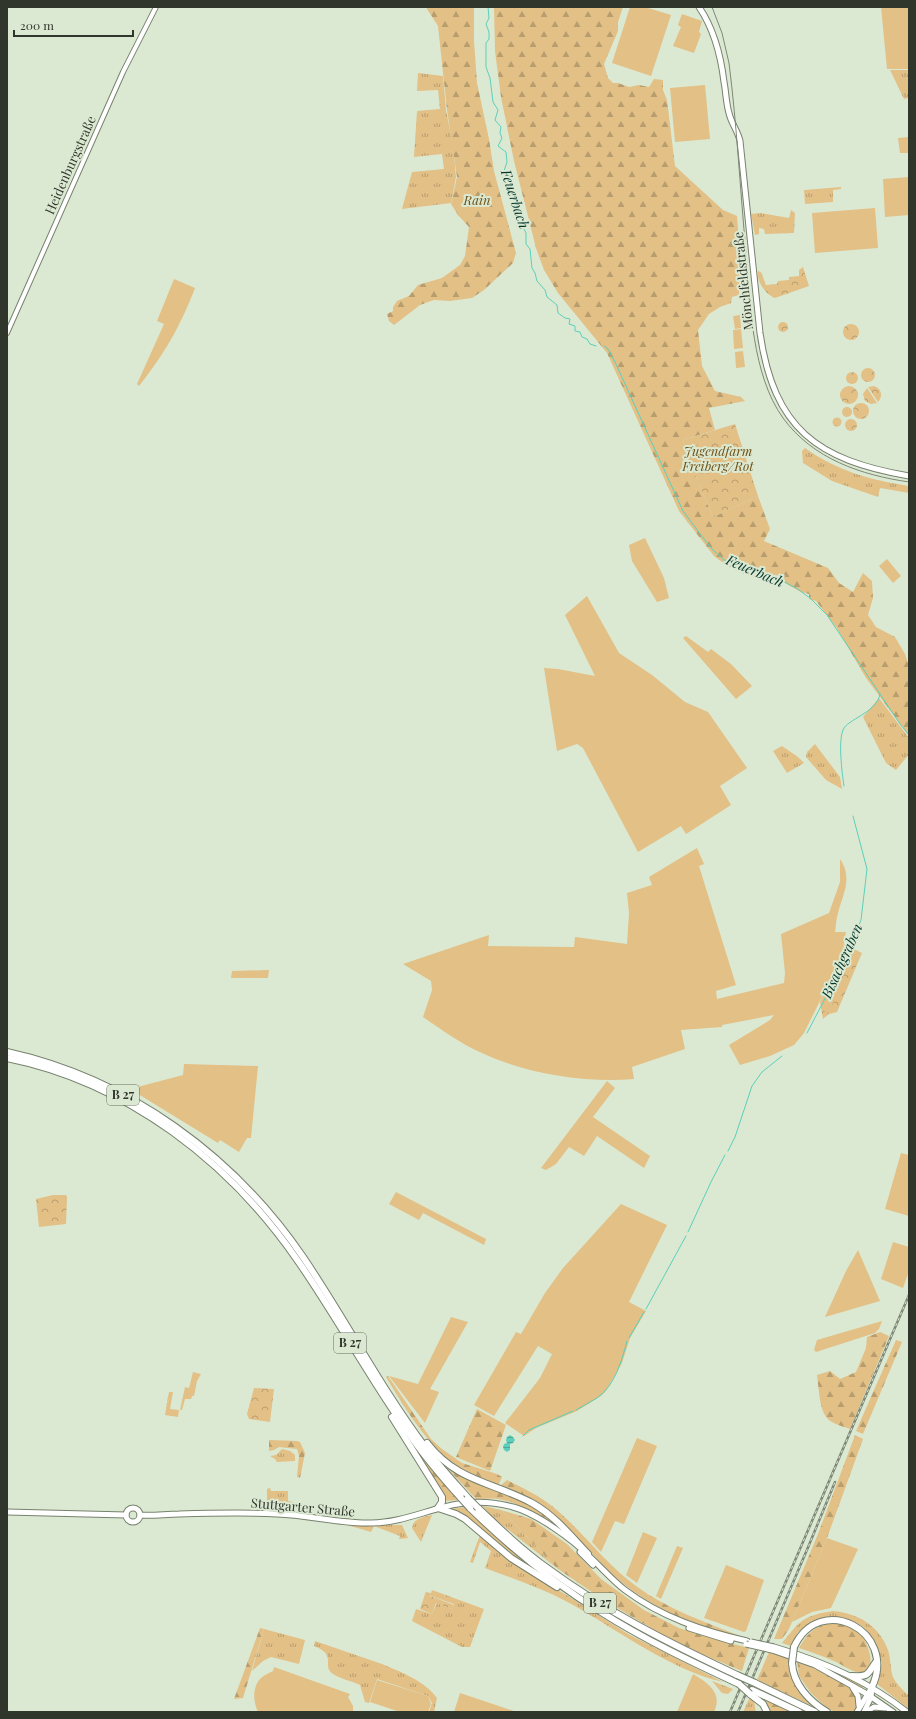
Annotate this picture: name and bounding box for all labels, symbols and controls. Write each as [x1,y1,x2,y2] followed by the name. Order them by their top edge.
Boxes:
[14,12,133,38] scale bar
[20,17,54,33] text: 200 m
[40,112,99,217] street label: Heidenburgstraße
[497,166,534,231] water label: Feuerbach
[463,191,490,208] park label: Rain
[729,231,756,331] street label: Mönchfeldstraße
[681,442,754,474] park label: Jugendfarm Freiberg/Rot
[722,549,787,591] water label: Feuerbach
[816,920,866,1002] water label: Bisachgraben
[107,1085,139,1105] road number: B 27
[334,1333,366,1353] road number: B 27
[250,1493,356,1520] street label: Stuttgarter Straße
[584,1593,616,1613] road number: B 27

